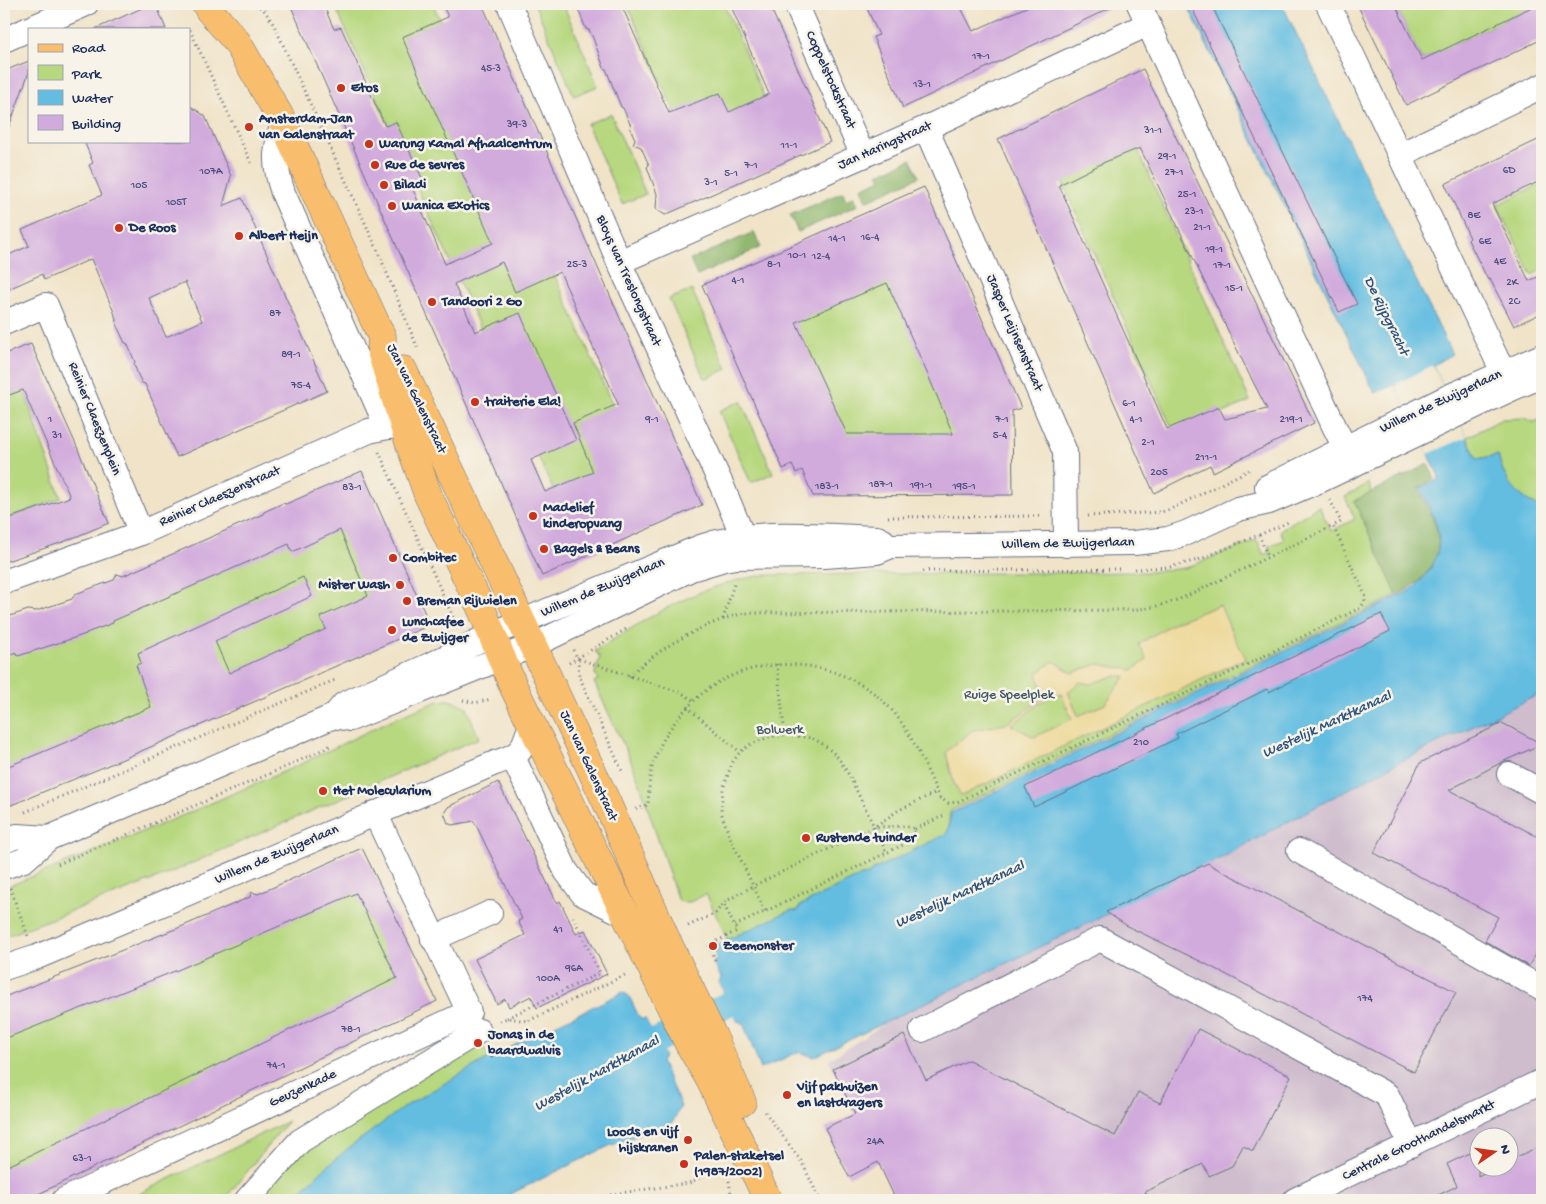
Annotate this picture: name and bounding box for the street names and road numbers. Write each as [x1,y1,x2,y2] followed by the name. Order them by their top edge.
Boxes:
[801,29,860,133] street label: Coppelstockstraat
[836,117,936,174] street label: Jan Haringstraat
[591,212,665,350] street label: Bloys van Treslongstraat
[982,272,1047,395] street label: Jasper Leijnsenstraat
[382,341,450,458] street label: Jan van Galenstraat
[64,360,125,478] street label: Reinier Claeszenplein
[1377,366,1505,438] street label: Willem de Zwijgerlaan
[157,462,284,531] street label: Reinier Claeszenstraat
[1001,534,1135,554] street label: Willem de Zwijgerlaan
[539,554,668,622] street label: Willem de Zwijgerlaan
[555,708,622,825] street label: Jan van Galenstraat
[213,821,342,889] street label: Willem de Zwijgerlaan
[267,1066,340,1112] street label: Geuzenkade
[1340,1096,1499,1185] street label: Centrale Groothandelsmarkt

